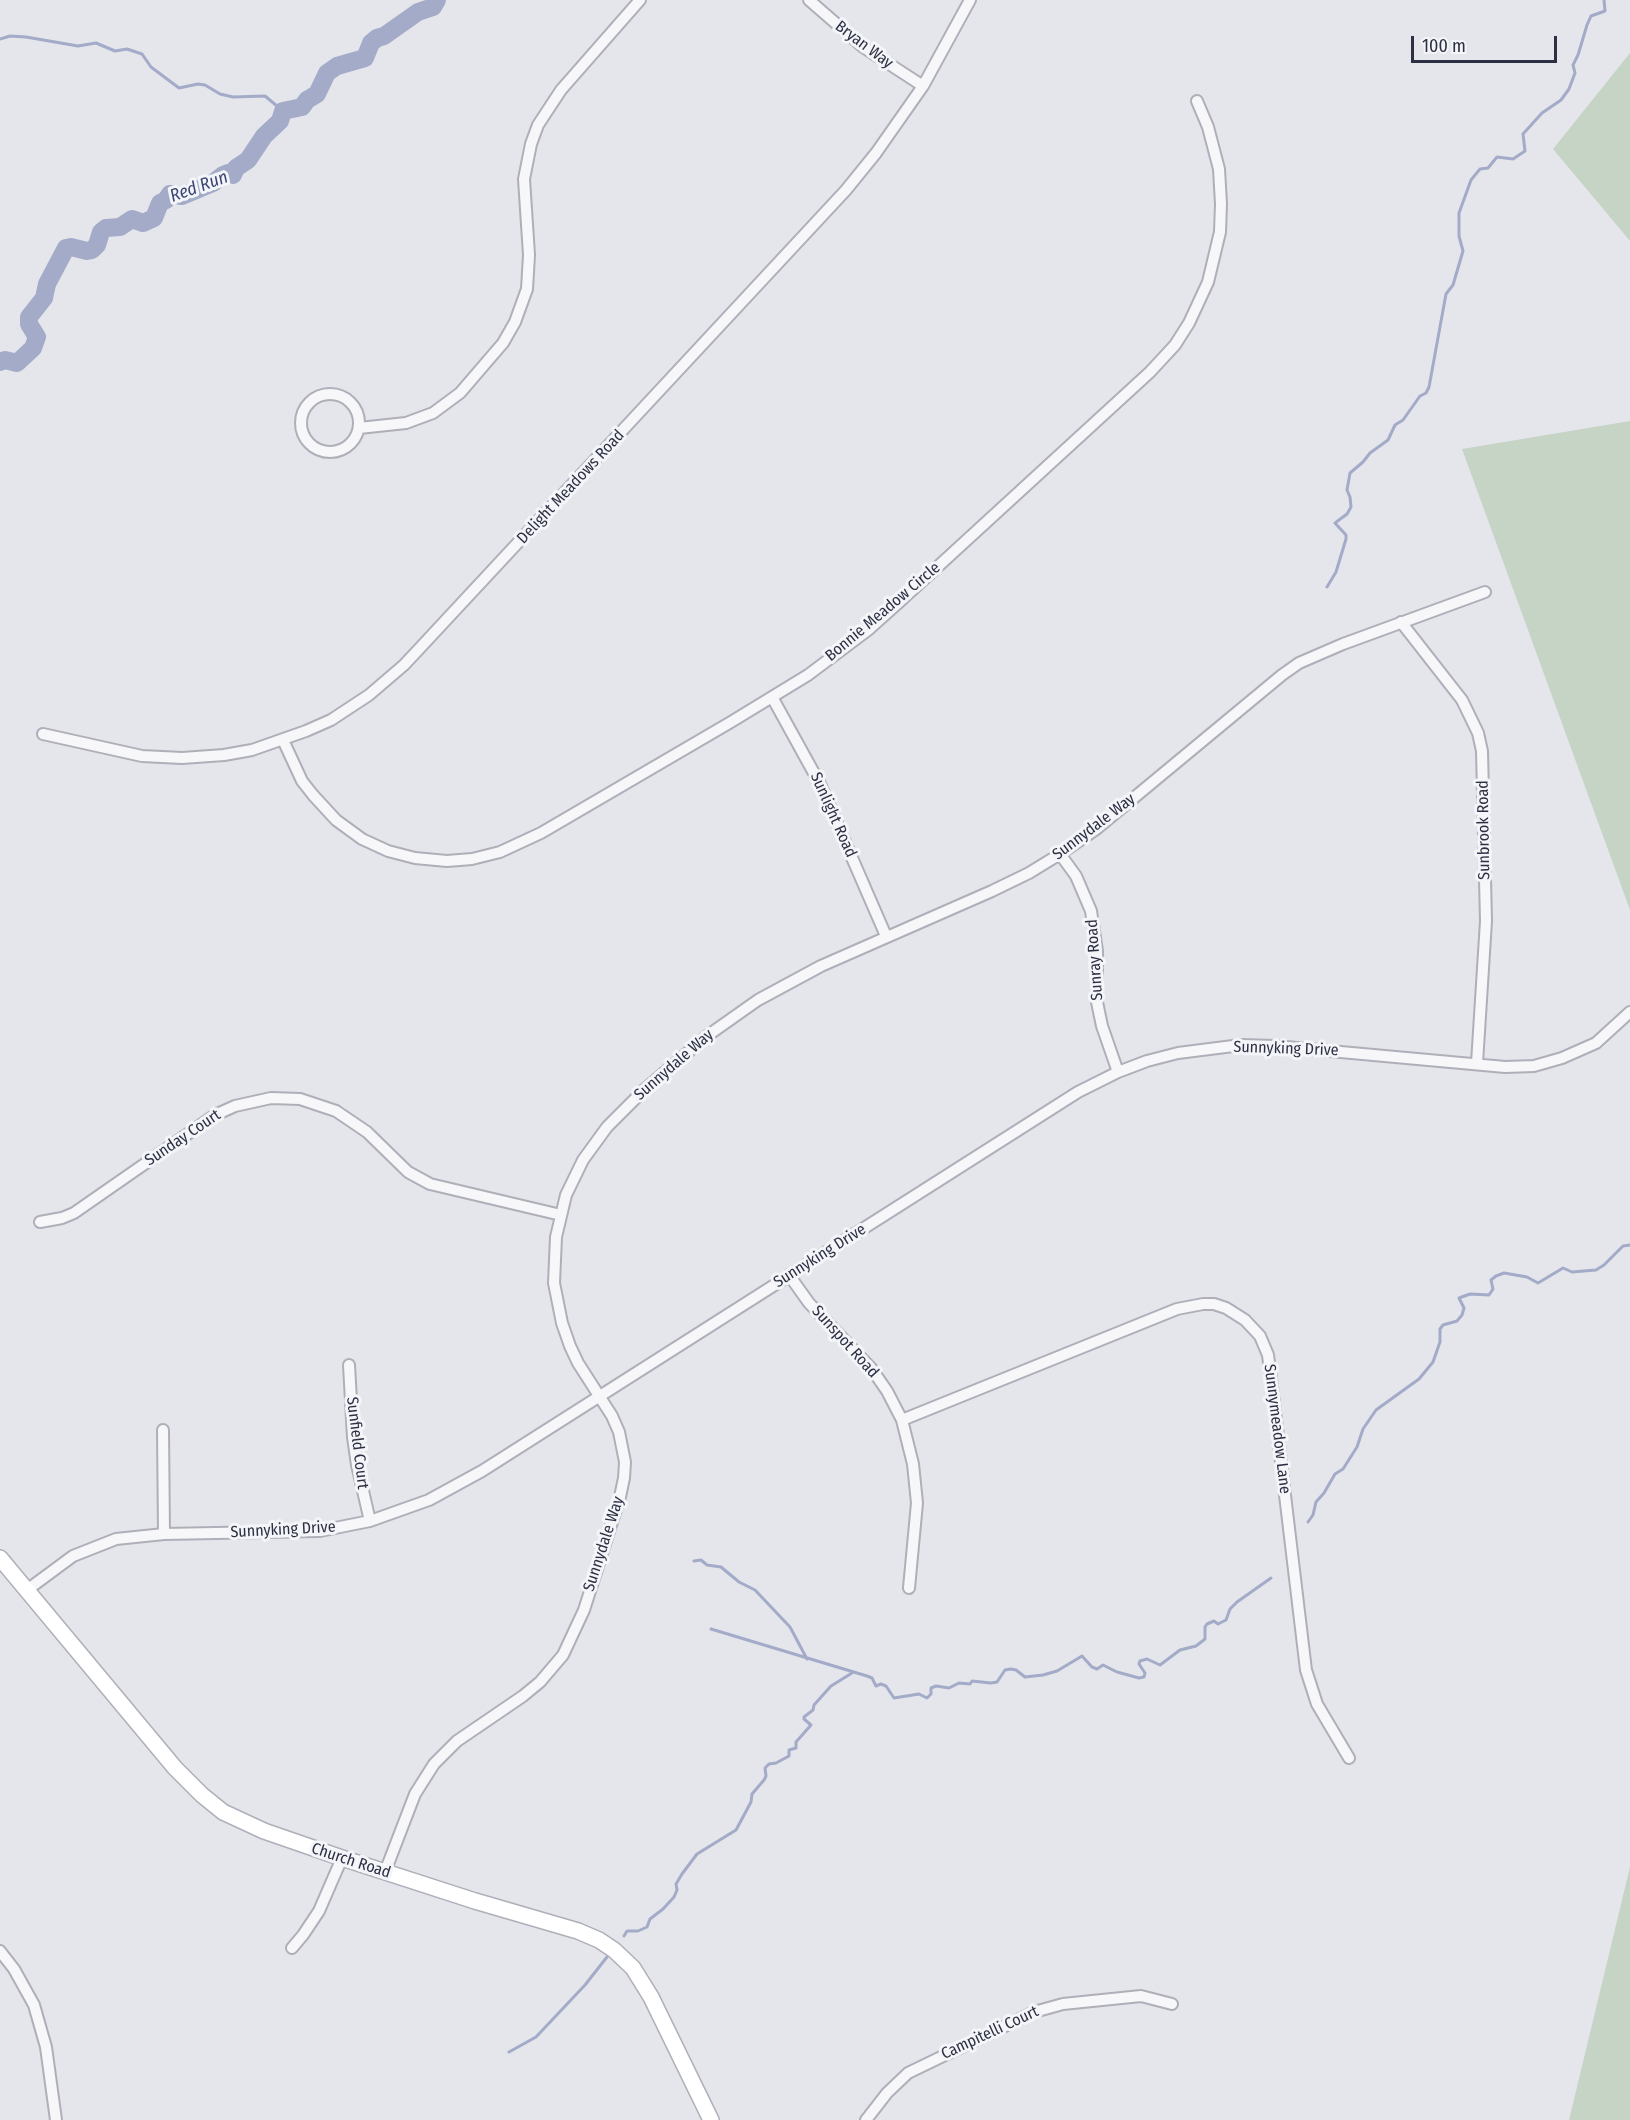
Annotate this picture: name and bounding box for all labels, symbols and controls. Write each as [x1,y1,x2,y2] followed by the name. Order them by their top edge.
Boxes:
[831,17,897,73] street label: Bryan Way
[1414,24,1560,62] scale bar
[1422,35,1466,57] text: 100 m
[167,167,231,207] water label: Red Run
[513,426,629,548] street label: Delight Meadows Road
[822,558,944,666] street label: Bonnie Meadow Circle
[806,769,860,861] street label: Sunlight Road
[1474,780,1494,880] street label: Sunbrook Road
[1049,790,1139,864] street label: Sunnydale Way
[1083,919,1107,1001] street label: Sunray Road
[631,1025,717,1105] street label: Sunnydale Way
[1233,1038,1339,1060] street label: Sunnyking Drive
[141,1106,225,1170] street label: Sunday Court
[770,1220,870,1292] street label: Sunnyking Drive
[808,1302,882,1382] street label: Sunspot Road
[1260,1363,1294,1495] street label: Sunnymeadow Lane
[342,1396,372,1490] street label: Sunfield Court
[580,1494,628,1594] street label: Sunnydale Way
[230,1518,336,1542] street label: Sunnyking Drive
[309,1839,393,1883] street label: Church Road
[938,2002,1042,2064] street label: Campitelli Court

